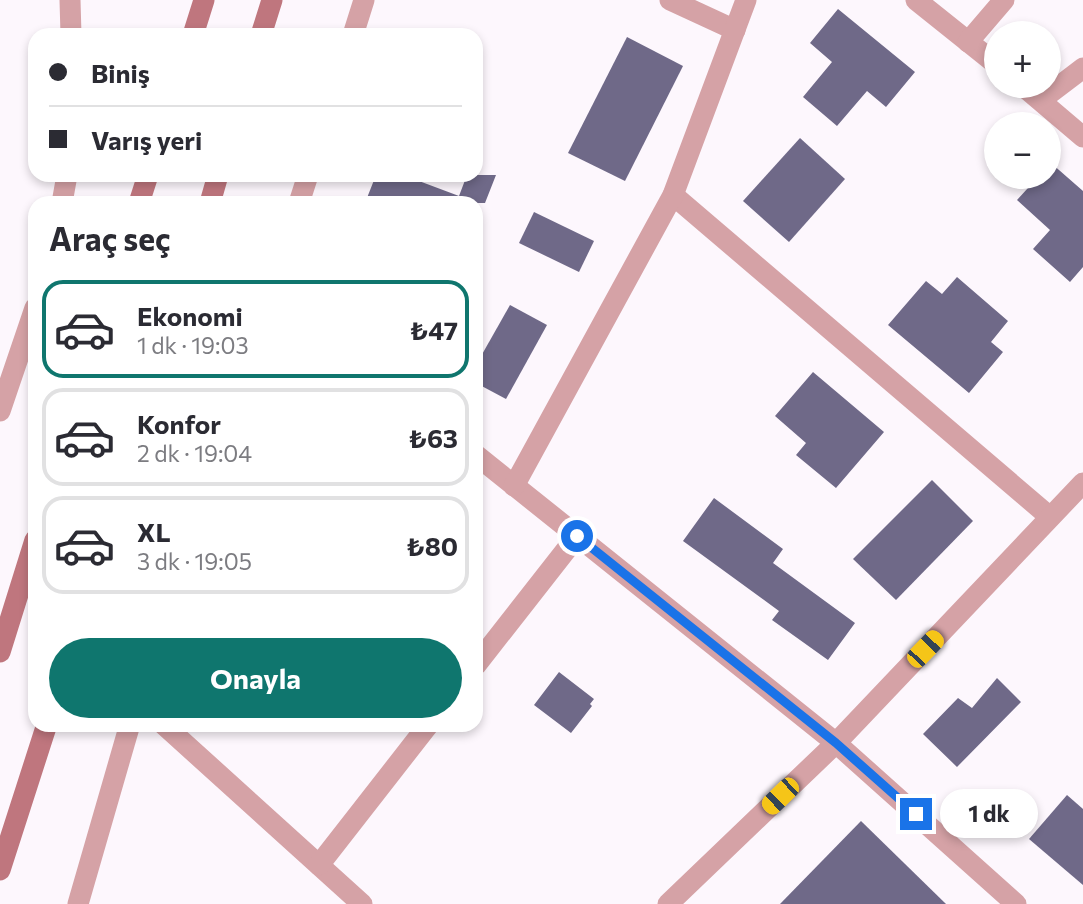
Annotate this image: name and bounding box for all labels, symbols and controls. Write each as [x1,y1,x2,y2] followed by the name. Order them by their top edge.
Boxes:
[984,21,1061,189] map controls
[984,21,1061,98] button: +
[91,57,150,88] text: Biniş
[984,112,1061,189] button: −
[91,124,202,155] text: Varış yeri
[49,218,171,258] text: Araç seç
[53,298,116,361] icon: car
[137,300,243,331] text: Ekonomi
[410,314,458,345] text: ₺47
[137,331,249,359] text: 1 dk · 19:03
[53,406,116,469] icon: car
[137,408,221,439] text: Konfor
[408,422,458,453] text: ₺63
[137,439,252,467] text: 2 dk · 19:04
[53,514,116,577] icon: car
[137,516,171,547] text: XL
[561,520,593,552] route start
[406,530,458,561] text: ₺80
[137,547,252,575] text: 3 dk · 19:05
[903,627,948,671] car
[49,638,462,718] button: Onayla
[758,774,803,818] car
[940,790,1038,838] callout: 1 dk
[900,798,932,830] route end
[968,799,1010,827] text: 1 dk

